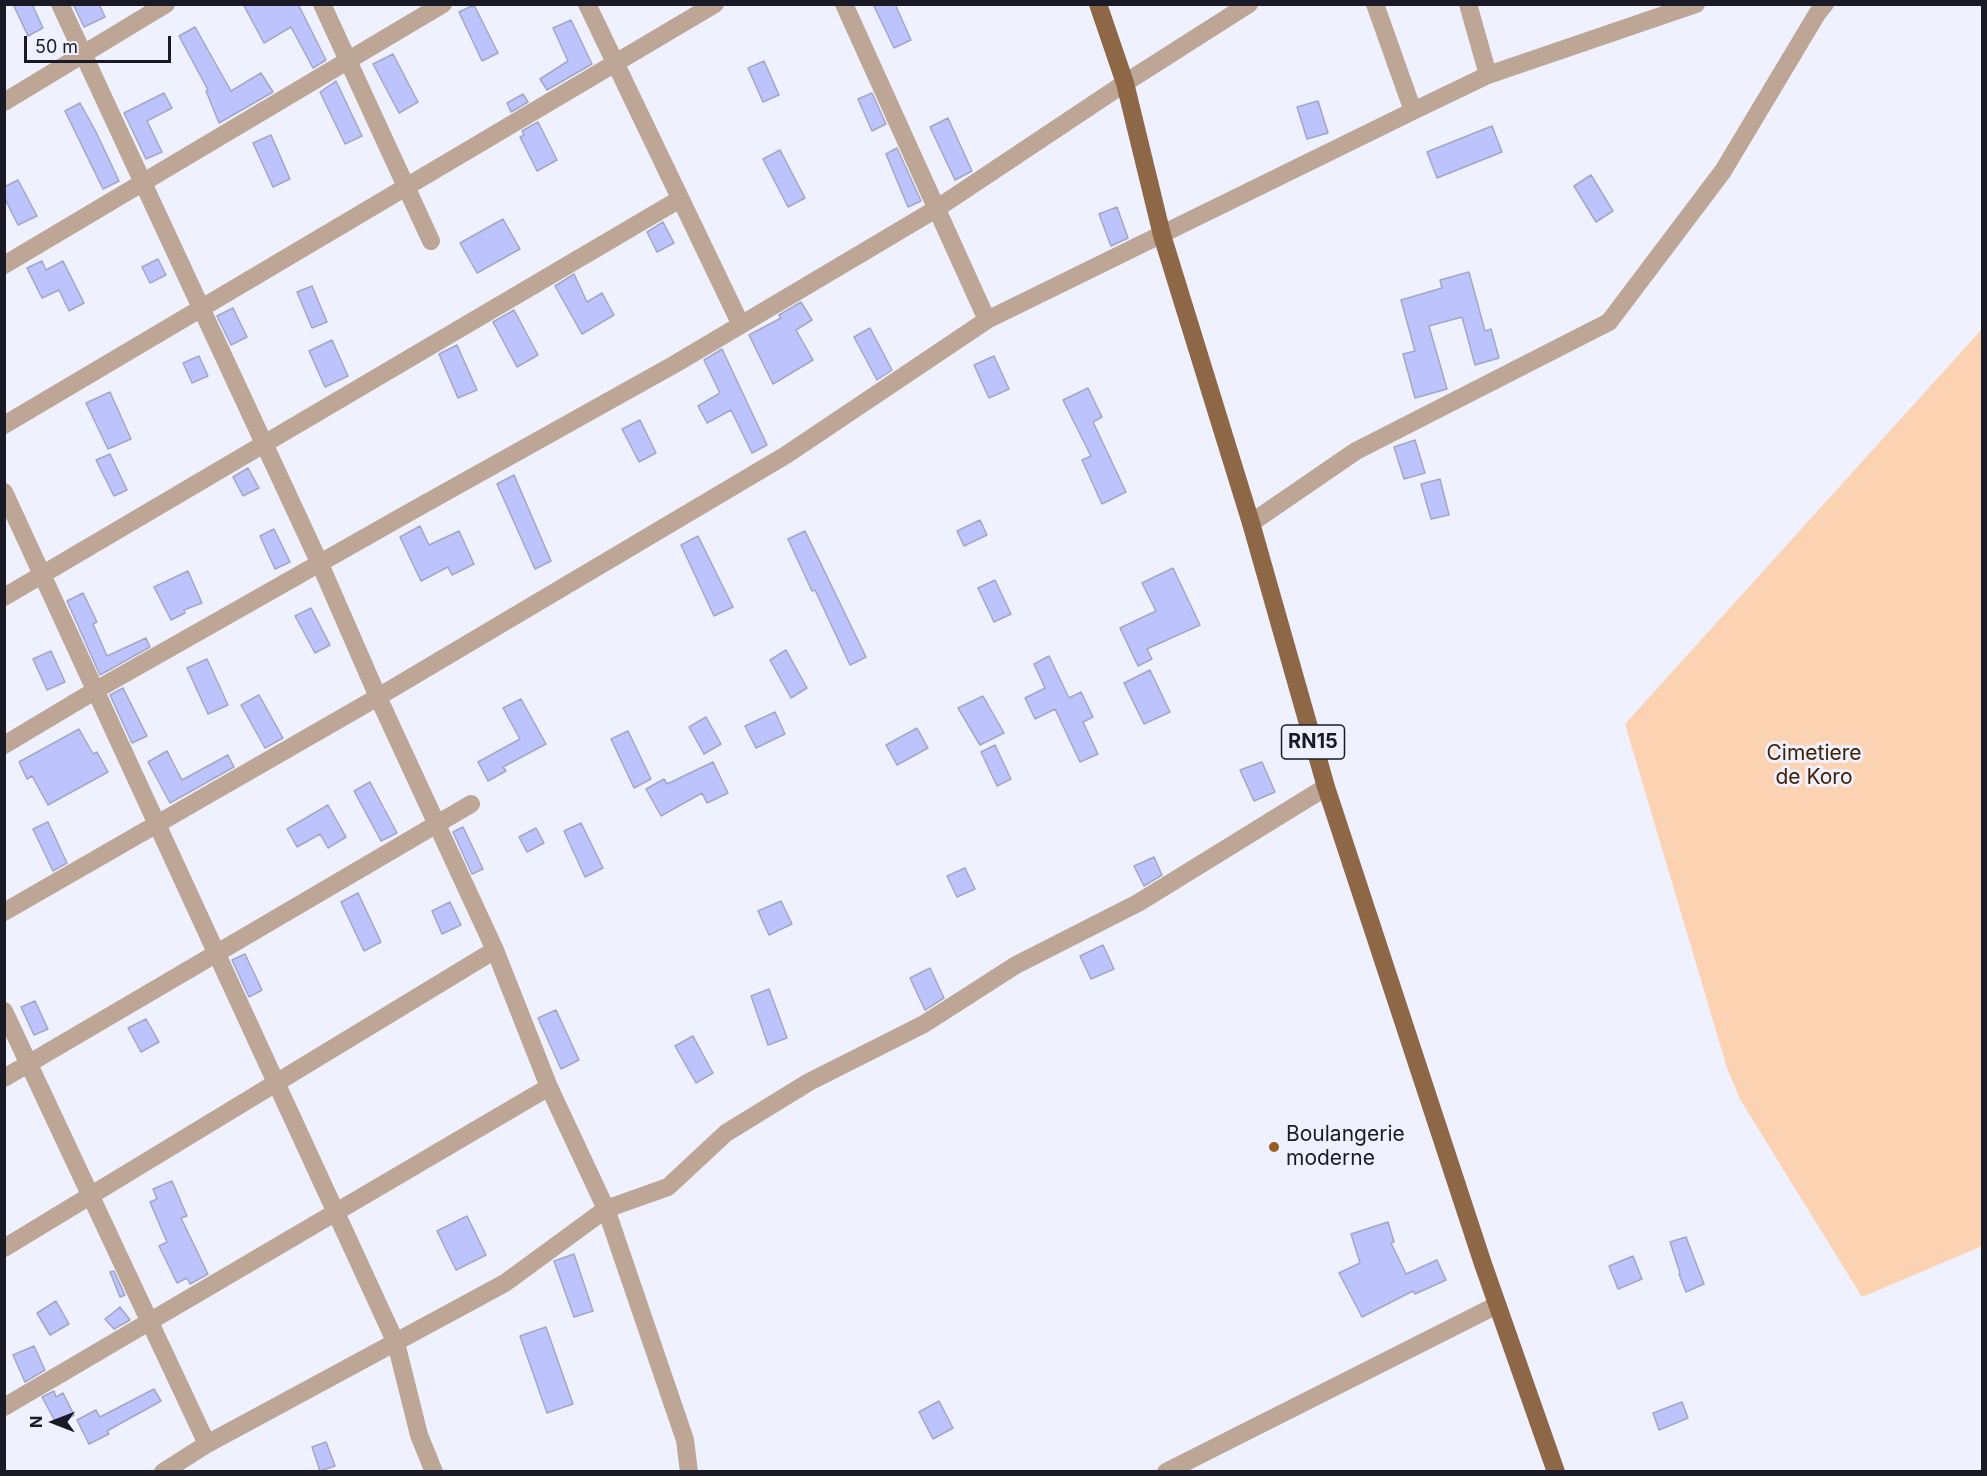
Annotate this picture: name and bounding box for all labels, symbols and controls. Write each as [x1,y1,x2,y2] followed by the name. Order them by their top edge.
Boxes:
[27,24,174,62] scale bar
[35,36,78,57] text: 50 m
[1282,725,1344,759] road number: RN15
[1766,741,1862,791] park label: Cimetiere de Koro
[1286,1122,1405,1172] place label: Boulangerie moderne
[1267,1140,1281,1154] marker: Boulangerie moderne
[24,1392,84,1452] north arrow
[26,1416,46,1428] text: N

